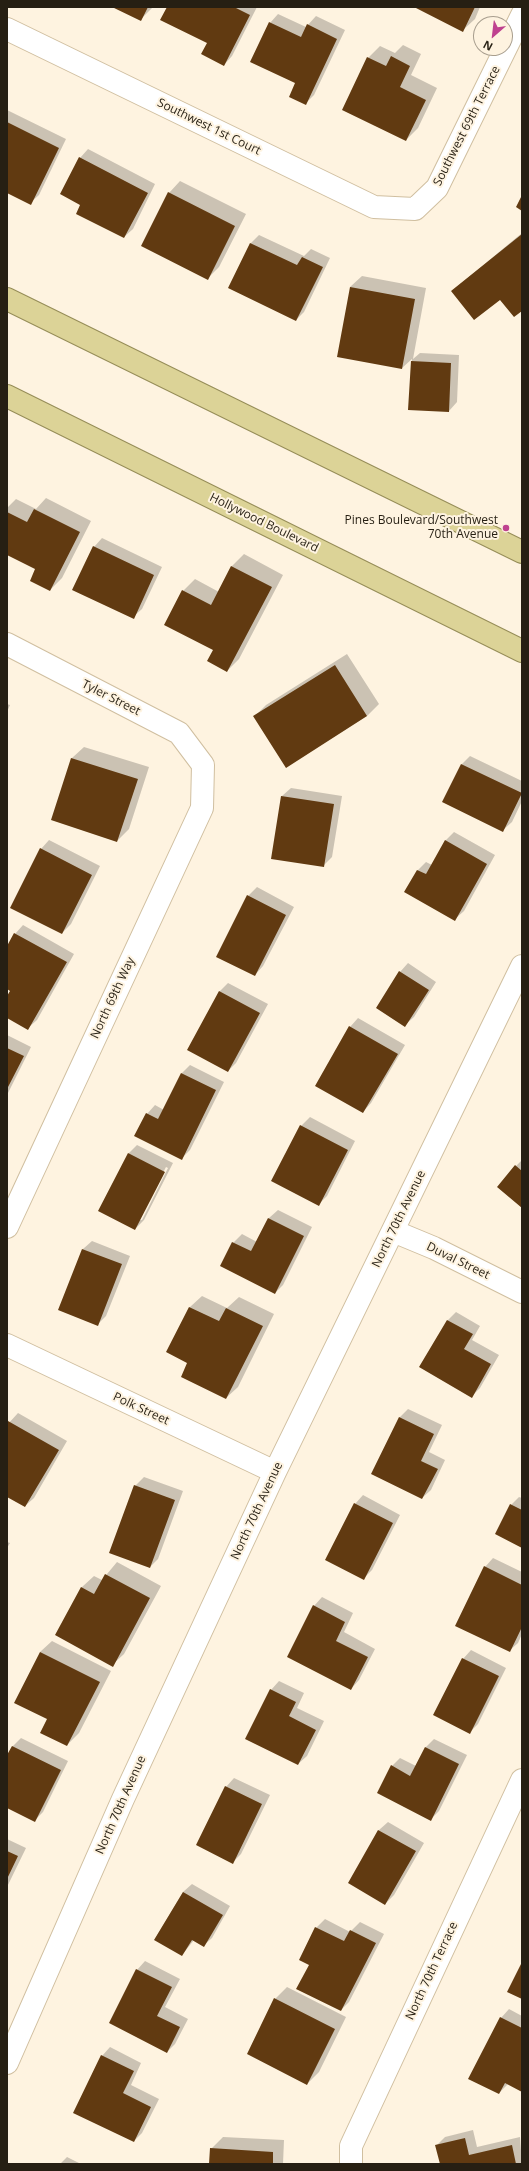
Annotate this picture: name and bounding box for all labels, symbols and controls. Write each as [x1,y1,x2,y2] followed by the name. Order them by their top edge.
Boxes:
[473,16,513,56] north arrow
[480,37,495,55] text: N
[430,64,504,188] street label: Southwest 69th Terrace
[155,96,263,158] street label: Southwest 1st Court
[207,490,321,556] street label: Hollywood Boulevard
[345,514,498,542] place label: Pines Boulevard/Southwest 70th Avenue
[501,523,511,533] marker: Pines Boulevard/Southwest 70th Avenue
[79,677,143,719] street label: Tyler Street
[88,955,138,1041] street label: North 69th Way
[369,1168,429,1270] street label: North 70th Avenue
[424,1240,492,1282] street label: Duval Street
[111,1390,171,1428] street label: Polk Street
[228,1460,286,1562] street label: North 70th Avenue
[93,1754,149,1856] street label: North 70th Avenue
[403,1920,461,2022] street label: North 70th Terrace

